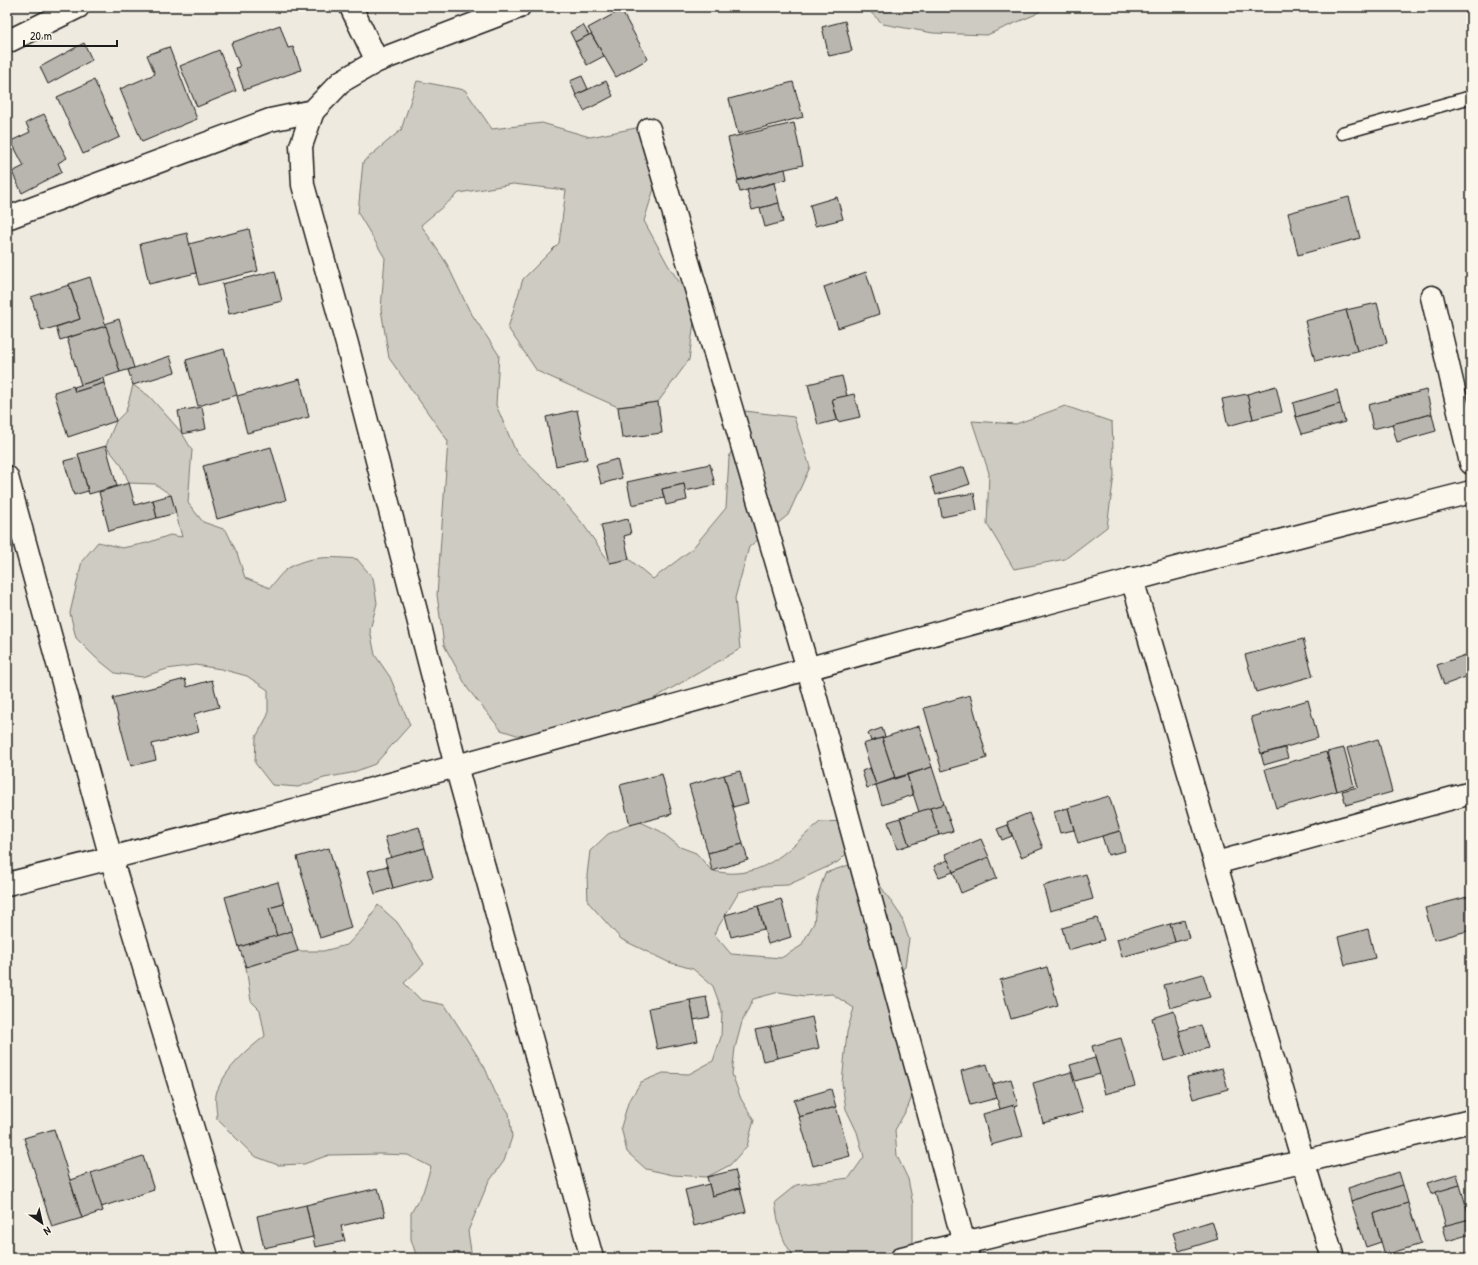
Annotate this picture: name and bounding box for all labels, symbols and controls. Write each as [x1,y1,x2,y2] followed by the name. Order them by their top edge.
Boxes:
[24,22,117,48] scale bar
[30,27,52,44] text: 20 m
[22,1203,62,1243] north arrow
[41,1224,54,1239] text: N

